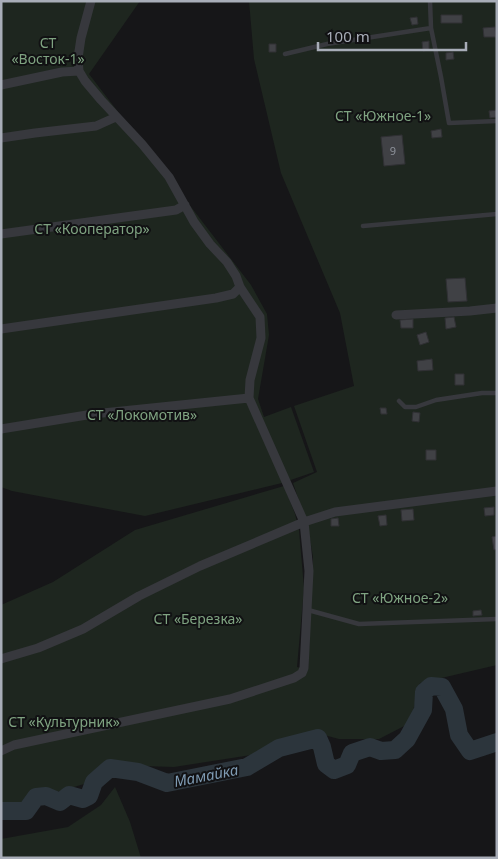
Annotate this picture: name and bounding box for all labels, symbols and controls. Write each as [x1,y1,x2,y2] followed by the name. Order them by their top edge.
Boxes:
[318,20,466,52] scale bar
[326,26,370,46] text: 100 m
[11,33,85,68] park label: СТ «Восток-1»
[335,106,431,125] park label: СТ «Южное-1»
[390,143,396,158] house number: 9
[34,219,150,238] park label: СТ «Кооператор»
[87,405,197,424] park label: СТ «Локомотив»
[352,588,448,607] park label: СТ «Южное-2»
[154,609,242,628] park label: СТ «Березка»
[8,712,120,731] park label: СТ «Культурник»
[172,759,240,791] water label: Мамайка

